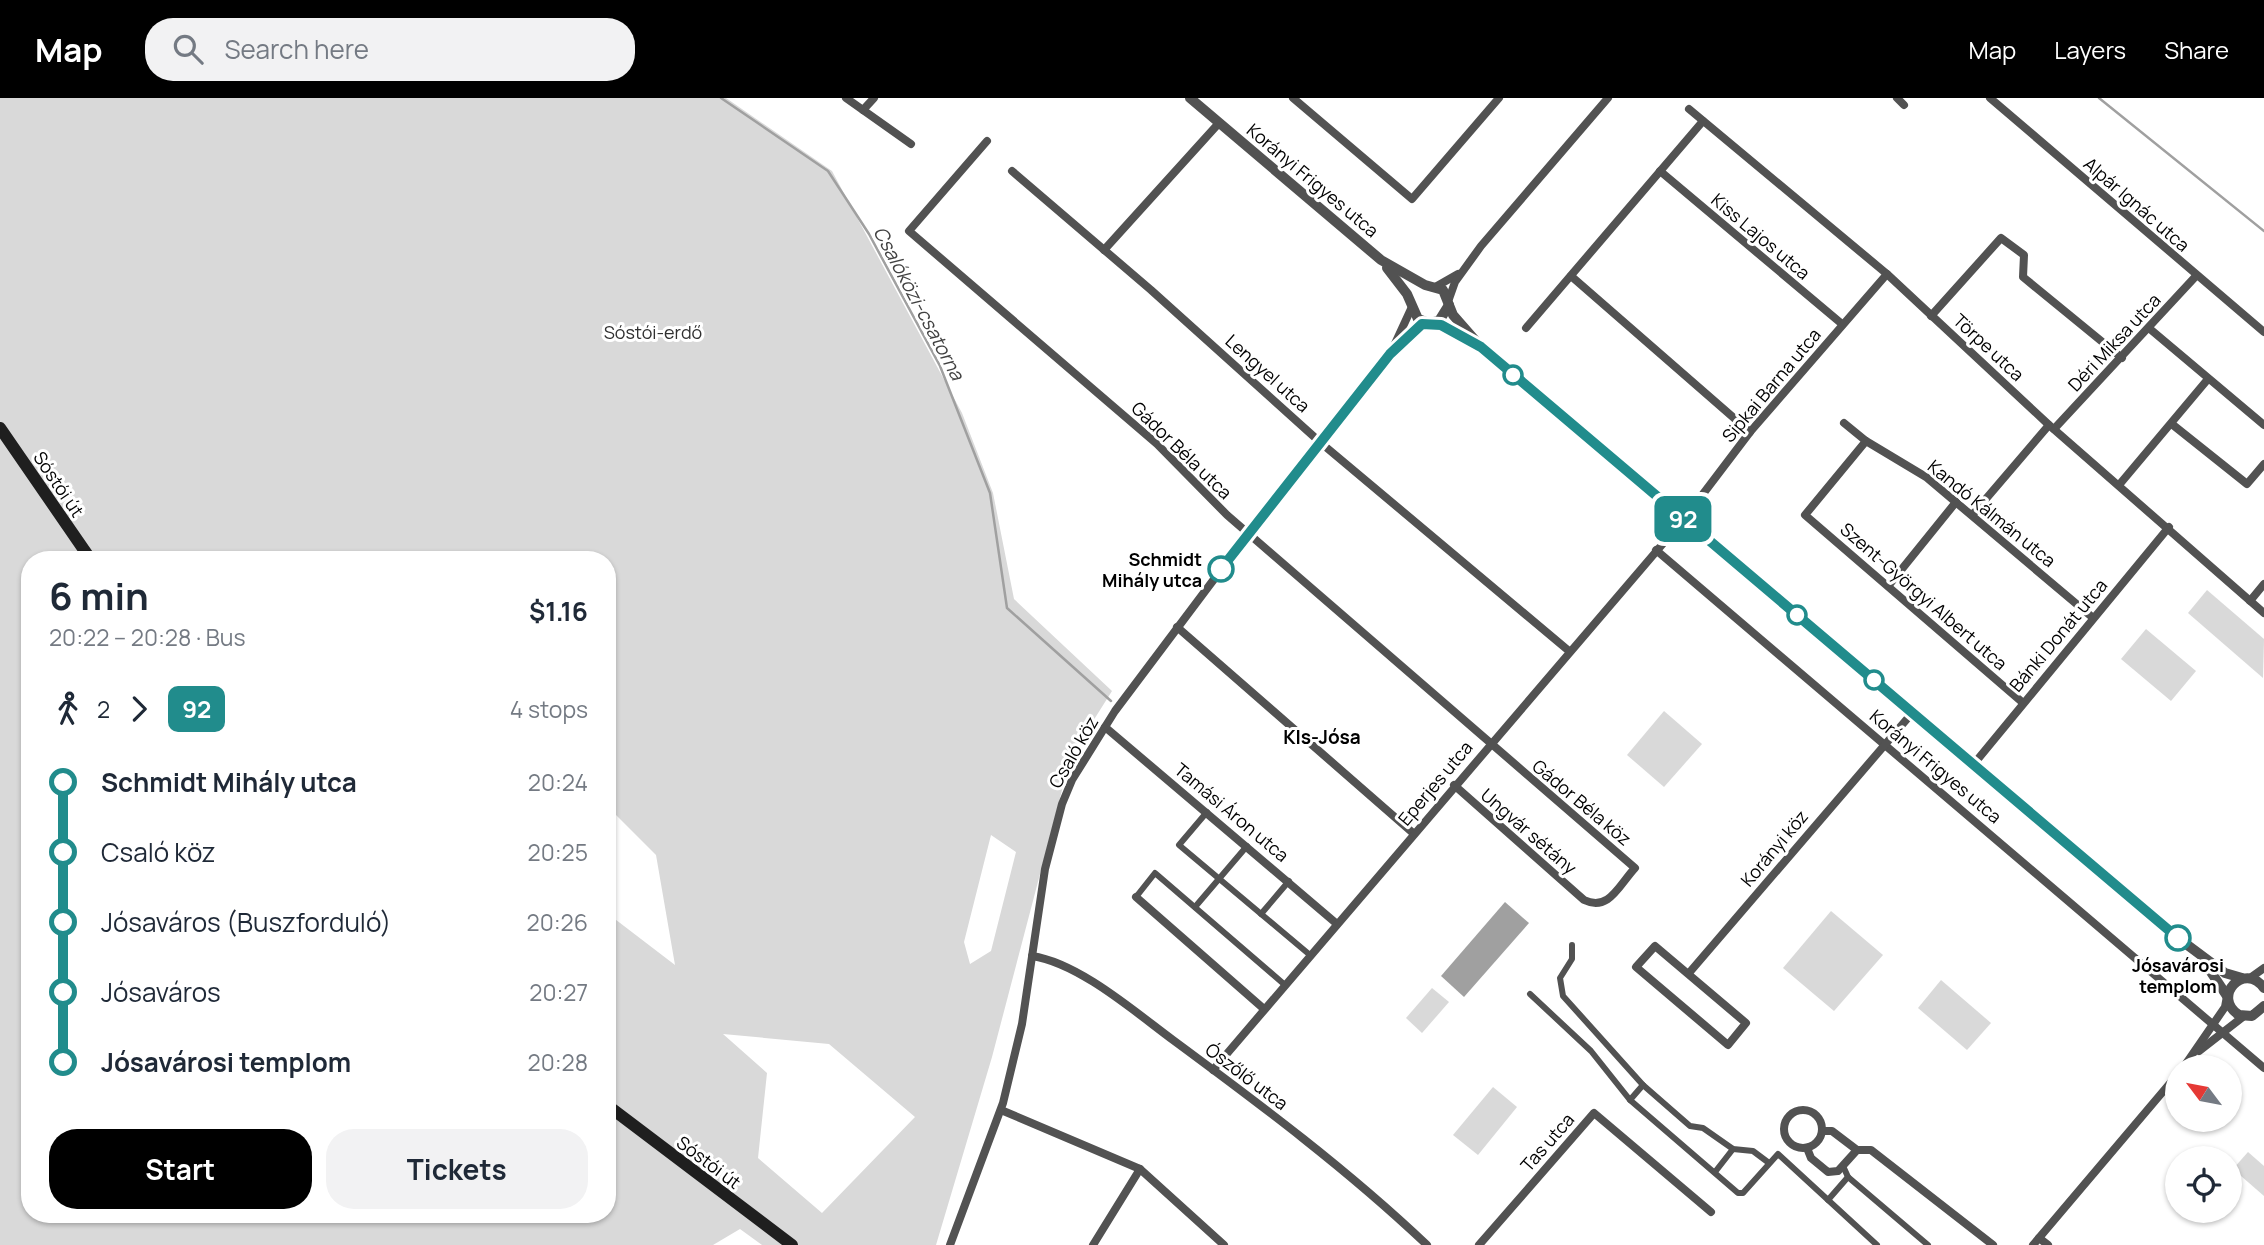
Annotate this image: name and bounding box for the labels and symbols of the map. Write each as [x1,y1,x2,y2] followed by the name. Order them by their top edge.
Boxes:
[1242,118,1384,242] street label: Korányi Frigyes utca
[2079,151,2195,257] street label: Alpár Ignác utca
[1707,188,1815,284] street label: Kiss Lajos utca
[867,222,971,386] water label: Csalóközi-csatorna
[2062,288,2166,396] street label: Déri Miksa utca
[1948,308,2030,386] street label: Törpe utca
[604,320,702,344] park label: Sóstói-erdő
[1716,323,1826,447] street label: Sipkai Barna utca
[1221,329,1315,417] street label: Lengyel utca
[1503,365,1523,385] unlabelled marker
[1127,396,1237,504] street label: Gádor Béla utca
[28,446,90,522] street label: Sóstói út
[1923,454,2061,572] street label: Kandó Kálmán utca
[1652,496,1714,542] line badge: 92
[1835,517,2013,675] street label: Szent-Györgyi Albert utca
[1102,547,1202,592] place label: Schmidt Mihály utca
[1208,556,1234,582] marker: Schmidt Mihály utca
[2004,574,2112,696] street label: Bánki Donát utca
[1787,605,1807,625] unlabelled marker
[1864,670,1884,690] unlabelled marker
[1865,704,2007,828] street label: Korányi Frigyes utca
[1043,712,1103,792] street label: Csaló köz
[1283,724,1361,750] district label: KIs-Jósa
[1393,736,1477,830] street label: Eperjes utca
[1528,754,1636,850] street label: Gádor Béla köz
[1170,757,1294,867] street label: Tamási Áron utca
[1476,783,1582,880] street label: Ungvár sétány
[1735,805,1813,891] street label: Korányi köz
[2165,925,2191,951] marker: Jósavárosi templom
[2132,953,2224,998] place label: Jósavárosi templom
[1201,1037,1293,1115] street label: Ószőlő utca
[2165,1055,2242,1132] north arrow
[1515,1108,1579,1176] street label: Tas utca
[672,1130,746,1194] street label: Sóstói út

